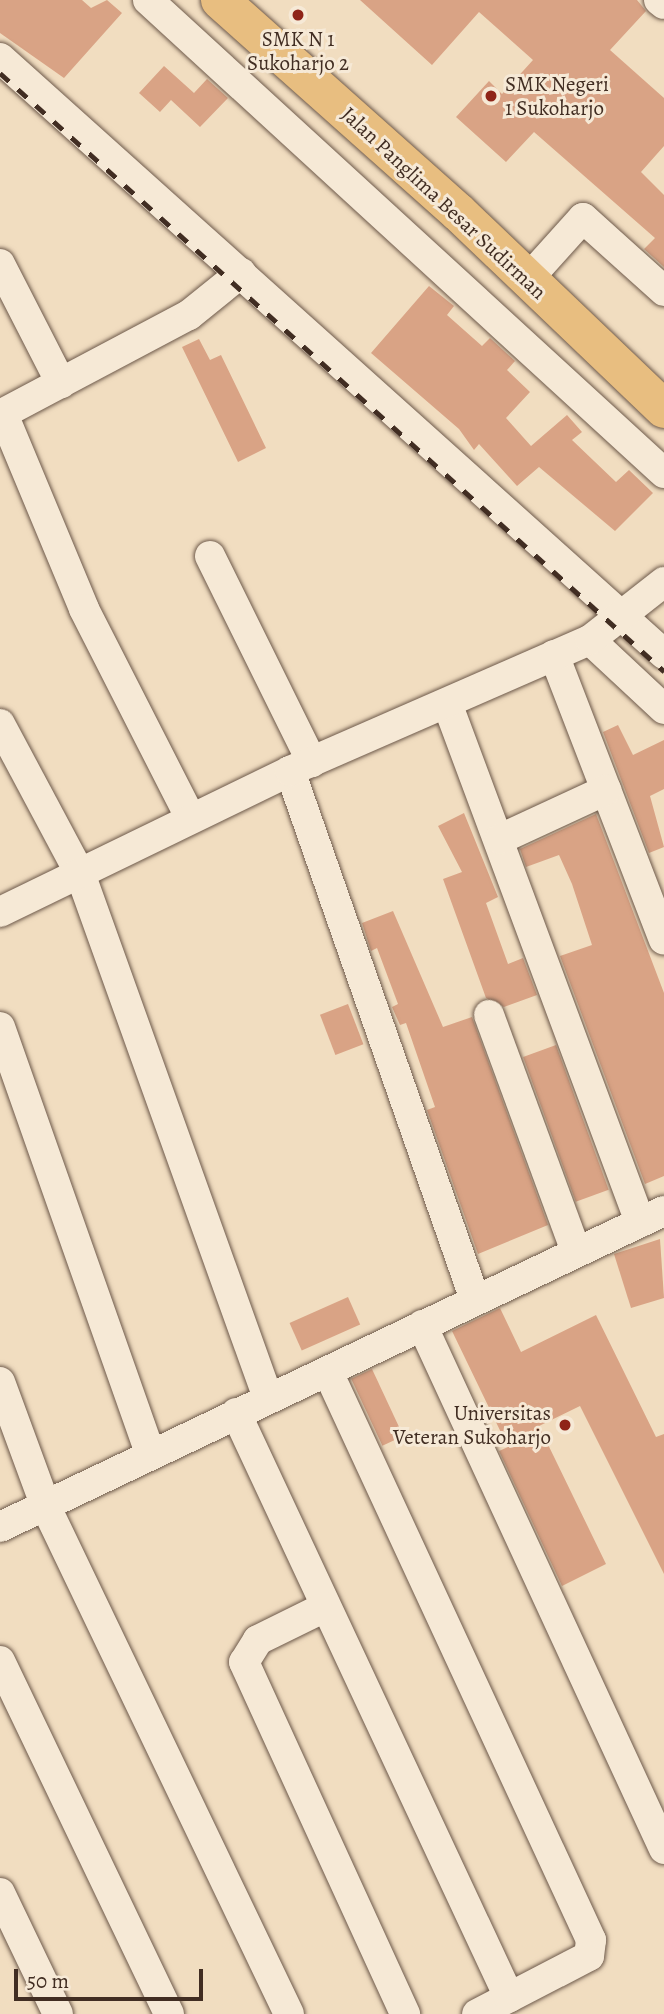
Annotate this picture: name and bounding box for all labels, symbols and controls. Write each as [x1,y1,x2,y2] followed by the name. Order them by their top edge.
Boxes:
[290,7,306,23] marker: SMK N 1 Sukoharjo 2
[247,26,349,76] place label: SMK N 1 Sukoharjo 2
[505,71,609,121] place label: SMK Negeri 1 Sukoharjo
[483,88,499,104] marker: SMK Negeri 1 Sukoharjo
[336,101,552,305] street label: Jalan Panglima Besar Sudirman
[393,1400,551,1450] place label: Universitas Veteran Sukoharjo
[557,1417,573,1433] marker: Universitas Veteran Sukoharjo
[18,1954,206,1998] scale bar
[27,1967,69,1995] text: 50 m

